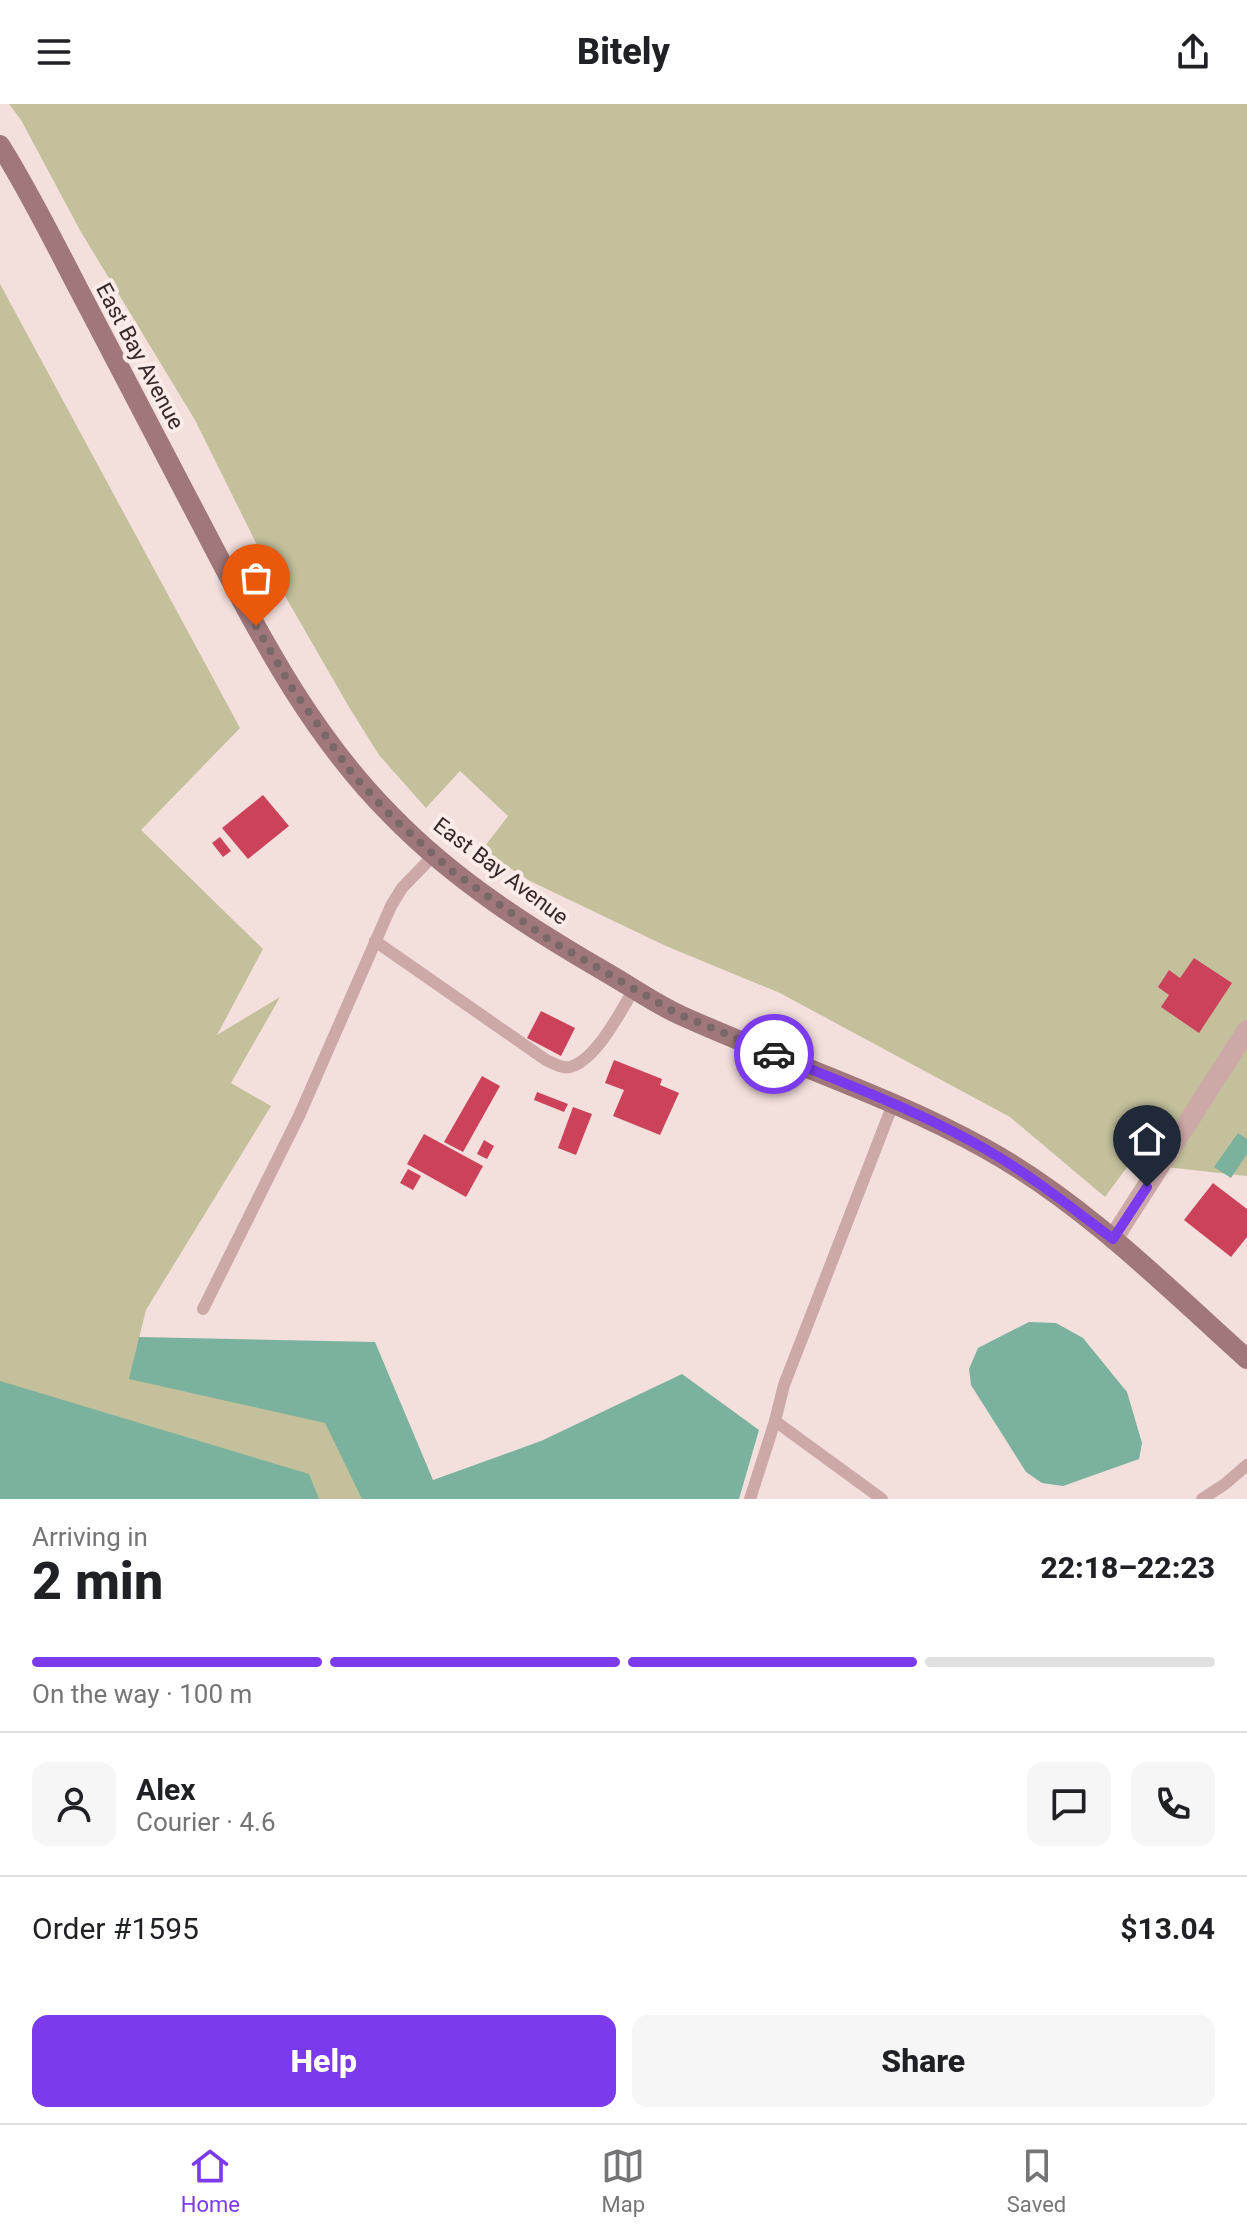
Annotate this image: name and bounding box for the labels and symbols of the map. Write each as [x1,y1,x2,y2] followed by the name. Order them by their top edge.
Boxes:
[91,279,189,433] street label: East Bay Avenue
[222,544,290,626] pin
[429,812,573,930] street label: East Bay Avenue
[734,1014,814,1094] courier
[1113,1105,1181,1187] pin

